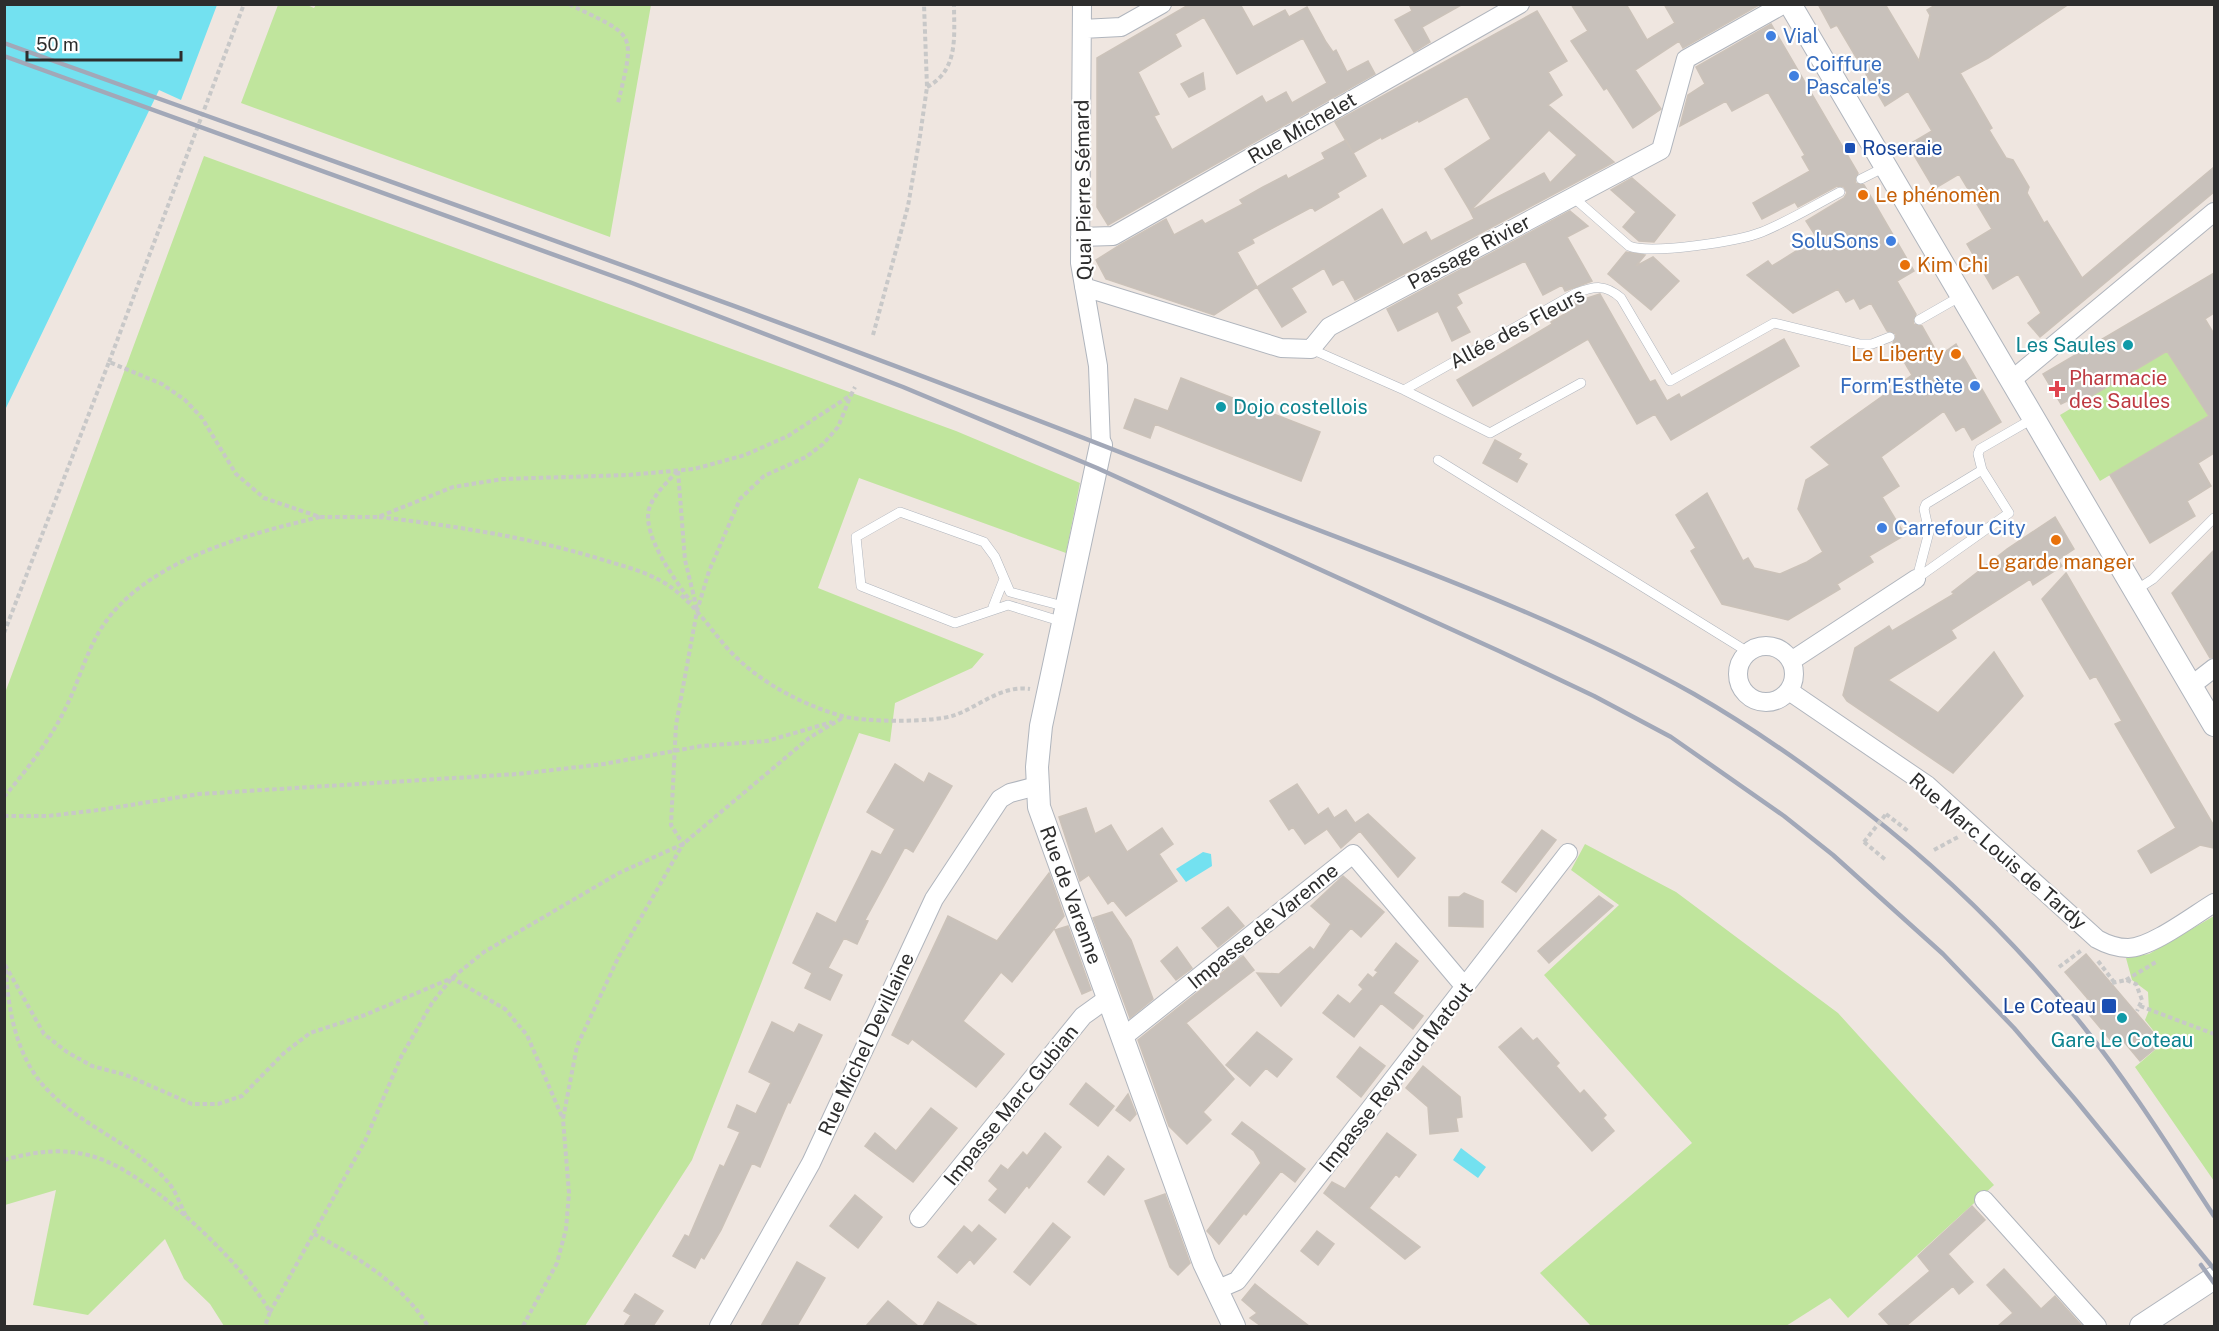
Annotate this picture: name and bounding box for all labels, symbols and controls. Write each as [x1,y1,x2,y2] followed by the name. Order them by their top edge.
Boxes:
[27,24,182,62] scale bar
[1783,24,1819,48] place label: Vial
[1764,29,1778,43] marker: Vial
[36,34,79,55] text: 50 m
[1806,52,1891,99] place label: Coiffure Pascale's
[1787,69,1801,83] marker: Coiffure Pascale's
[1243,87,1361,169] street label: Rue Michelet
[1069,99,1097,281] street label: Quai Pierre Sémard
[1862,136,1943,160] place label: Roseraie
[1843,141,1857,155] marker: Roseraie
[1875,183,2000,207] place label: Le phénomèn
[1856,188,1870,202] marker: Le phénomèn
[1404,210,1535,294] street label: Passage Rivier
[1791,229,1879,253] place label: SoluSons
[1884,234,1898,248] marker: SoluSons
[1917,253,1988,277] place label: Kim Chi
[1898,258,1912,272] marker: Kim Chi
[1446,282,1588,374] street label: Allée des Fleurs
[2016,333,2116,357] place label: Les Saules
[2121,338,2135,352] marker: Les Saules
[1851,342,1944,366] place label: Le Liberty
[1949,347,1963,361] marker: Le Liberty
[2069,366,2170,413] place label: Pharmacie des Saules
[1840,374,1963,398] place label: Form'Esthète
[1968,379,1982,393] marker: Form'Esthète
[2050,382,2064,396] marker: Pharmacie des Saules
[1233,395,1368,419] place label: Dojo costellois
[1214,400,1228,414] marker: Dojo costellois
[1894,516,2026,540] place label: Carrefour City
[1875,521,1889,535] marker: Carrefour City
[2049,533,2063,547] marker: Le garde manger
[1977,550,2135,574] place label: Le garde manger
[1905,768,2092,935] street label: Rue Marc Louis de Tardy
[1035,823,1107,967] street label: Rue de Varenne
[1183,858,1343,994] street label: Impasse de Varenne
[813,949,919,1139] street label: Rue Michel Devillaine
[1314,977,1478,1177] street label: Impasse Reynaud Matout
[2003,994,2096,1018] place label: Le Coteau
[2100,997,2118,1015] marker: Le Coteau
[2115,1011,2129,1025] marker: Gare Le Coteau
[939,1020,1083,1190] street label: Impasse Marc Gubian
[2051,1028,2193,1052] place label: Gare Le Coteau

